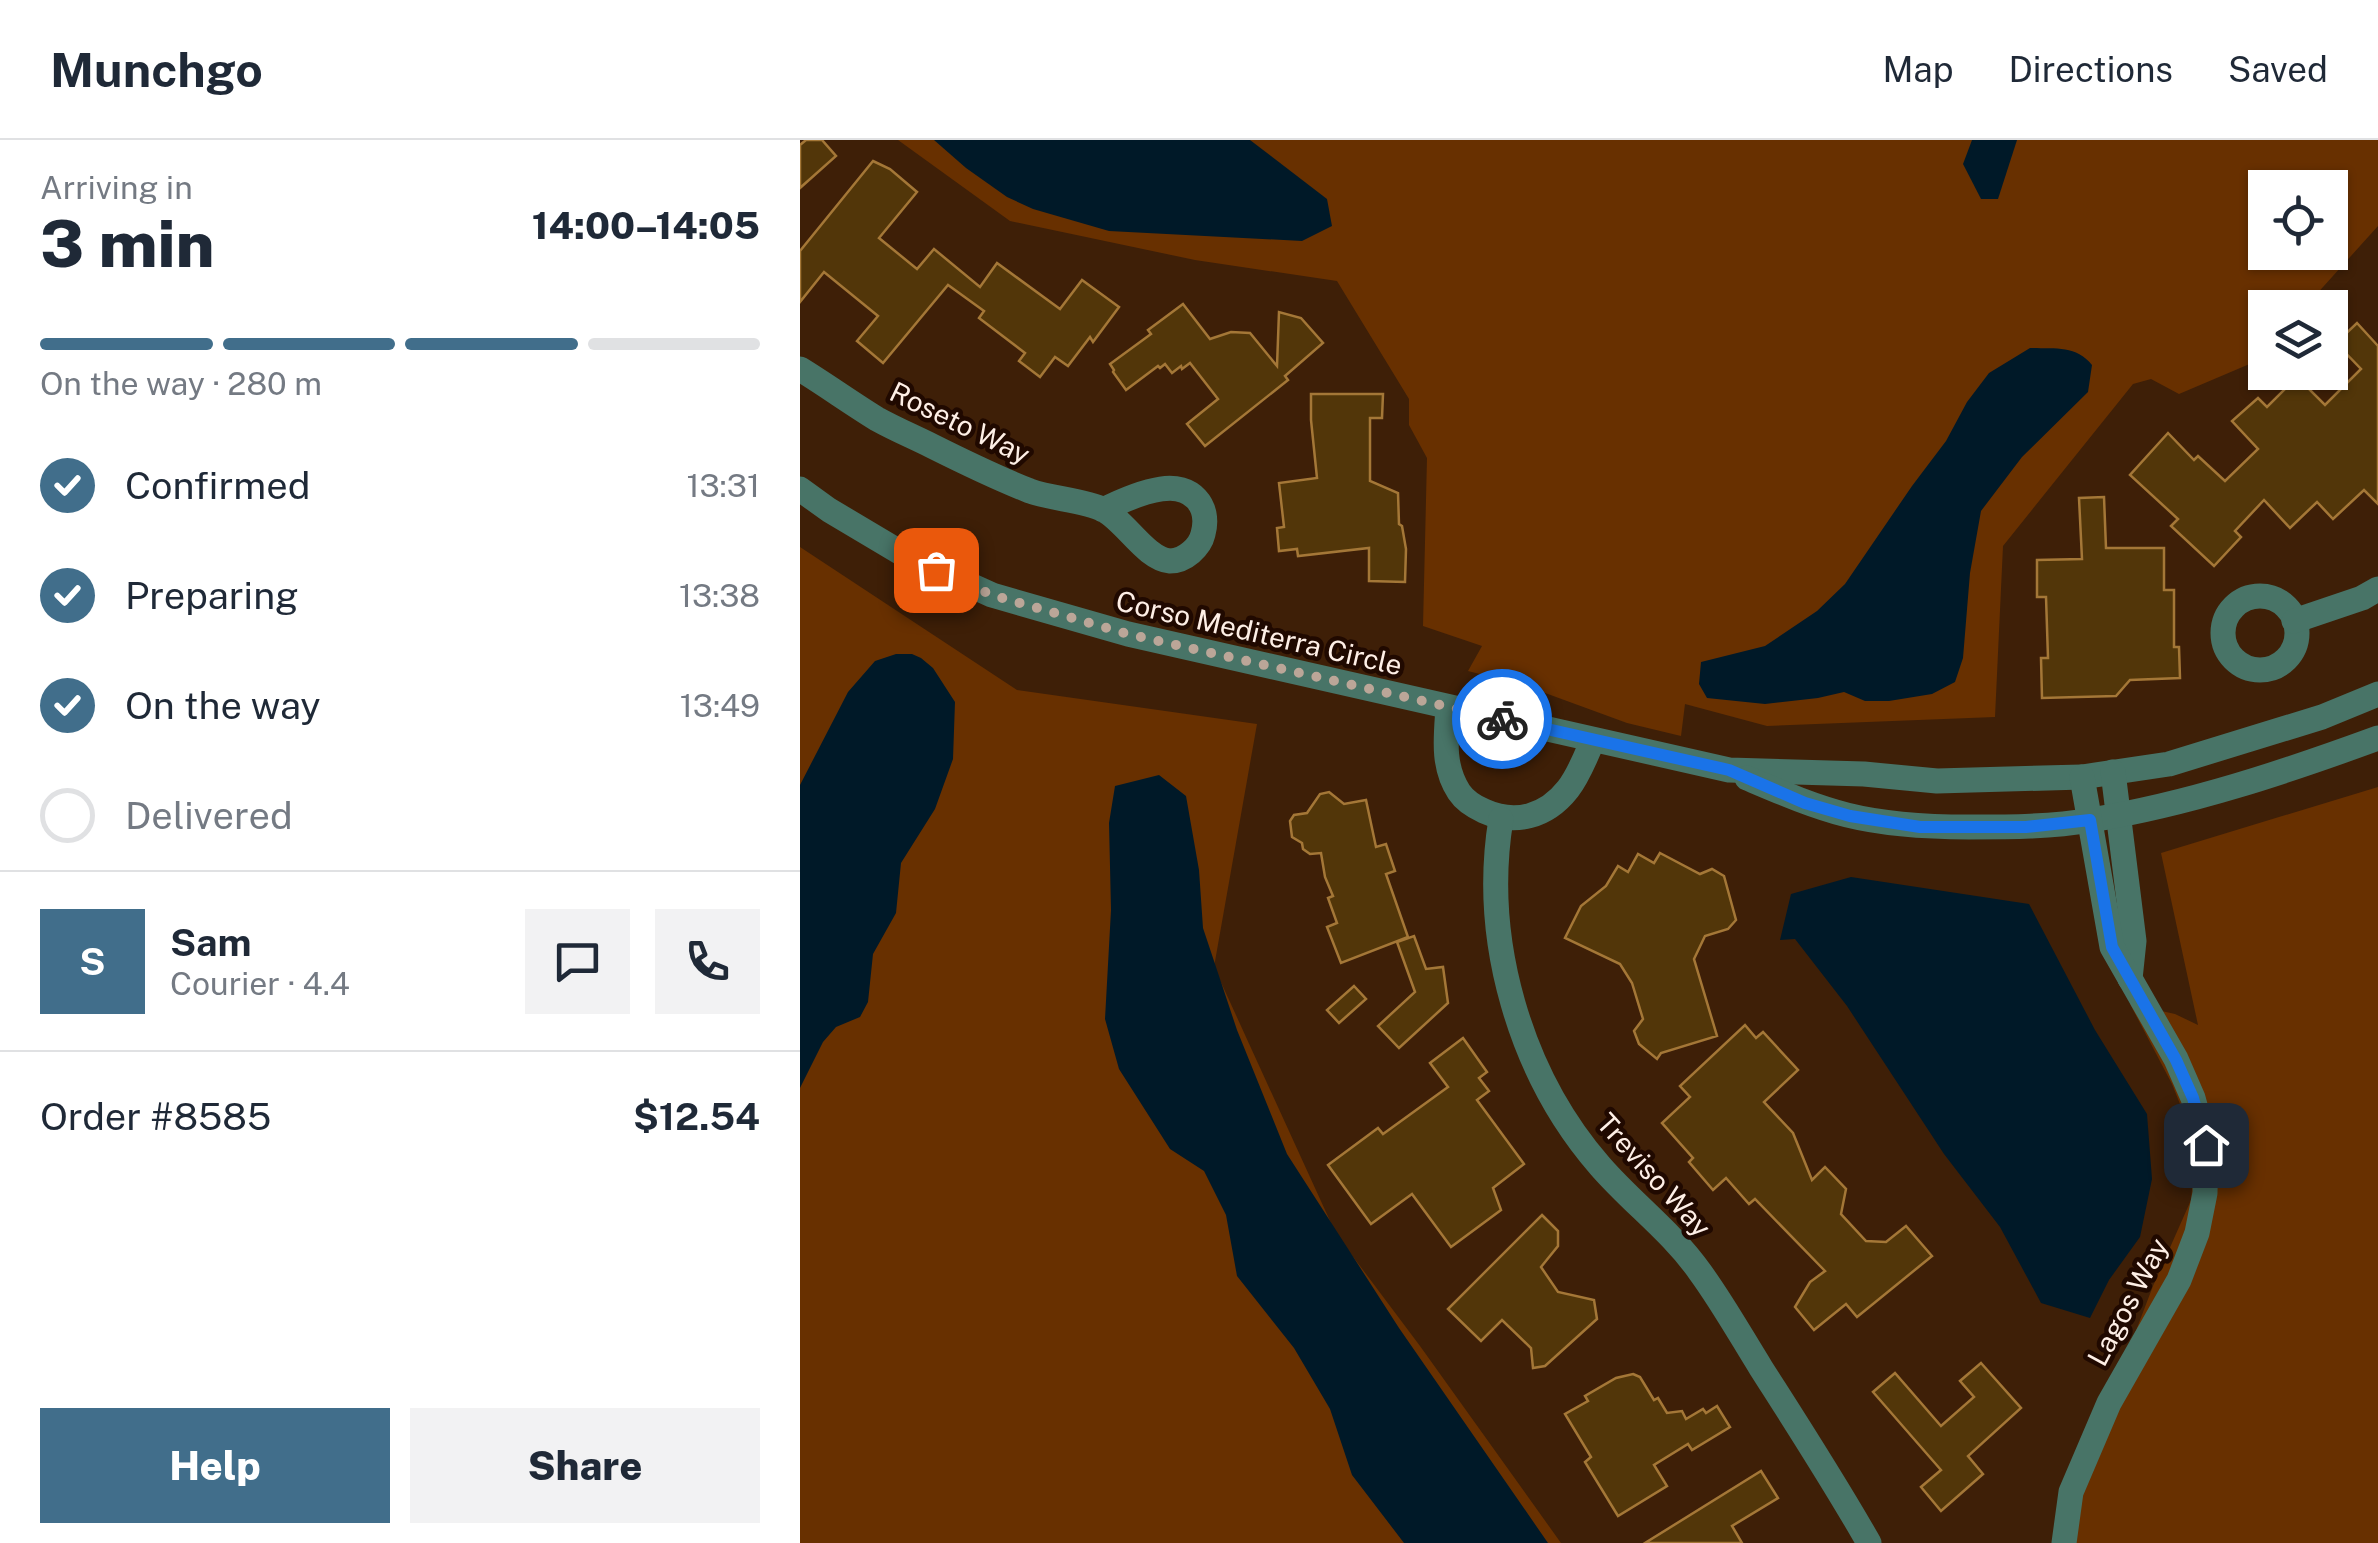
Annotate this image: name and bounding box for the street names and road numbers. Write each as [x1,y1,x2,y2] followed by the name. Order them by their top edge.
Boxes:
[885,375,1036,471] street label: Roseto Way
[1113,584,1405,682] street label: Corso Mediterra Circle
[1590,1106,1718,1243] street label: Treviso Way
[2080,1232,2175,1371] street label: Lagos Way

